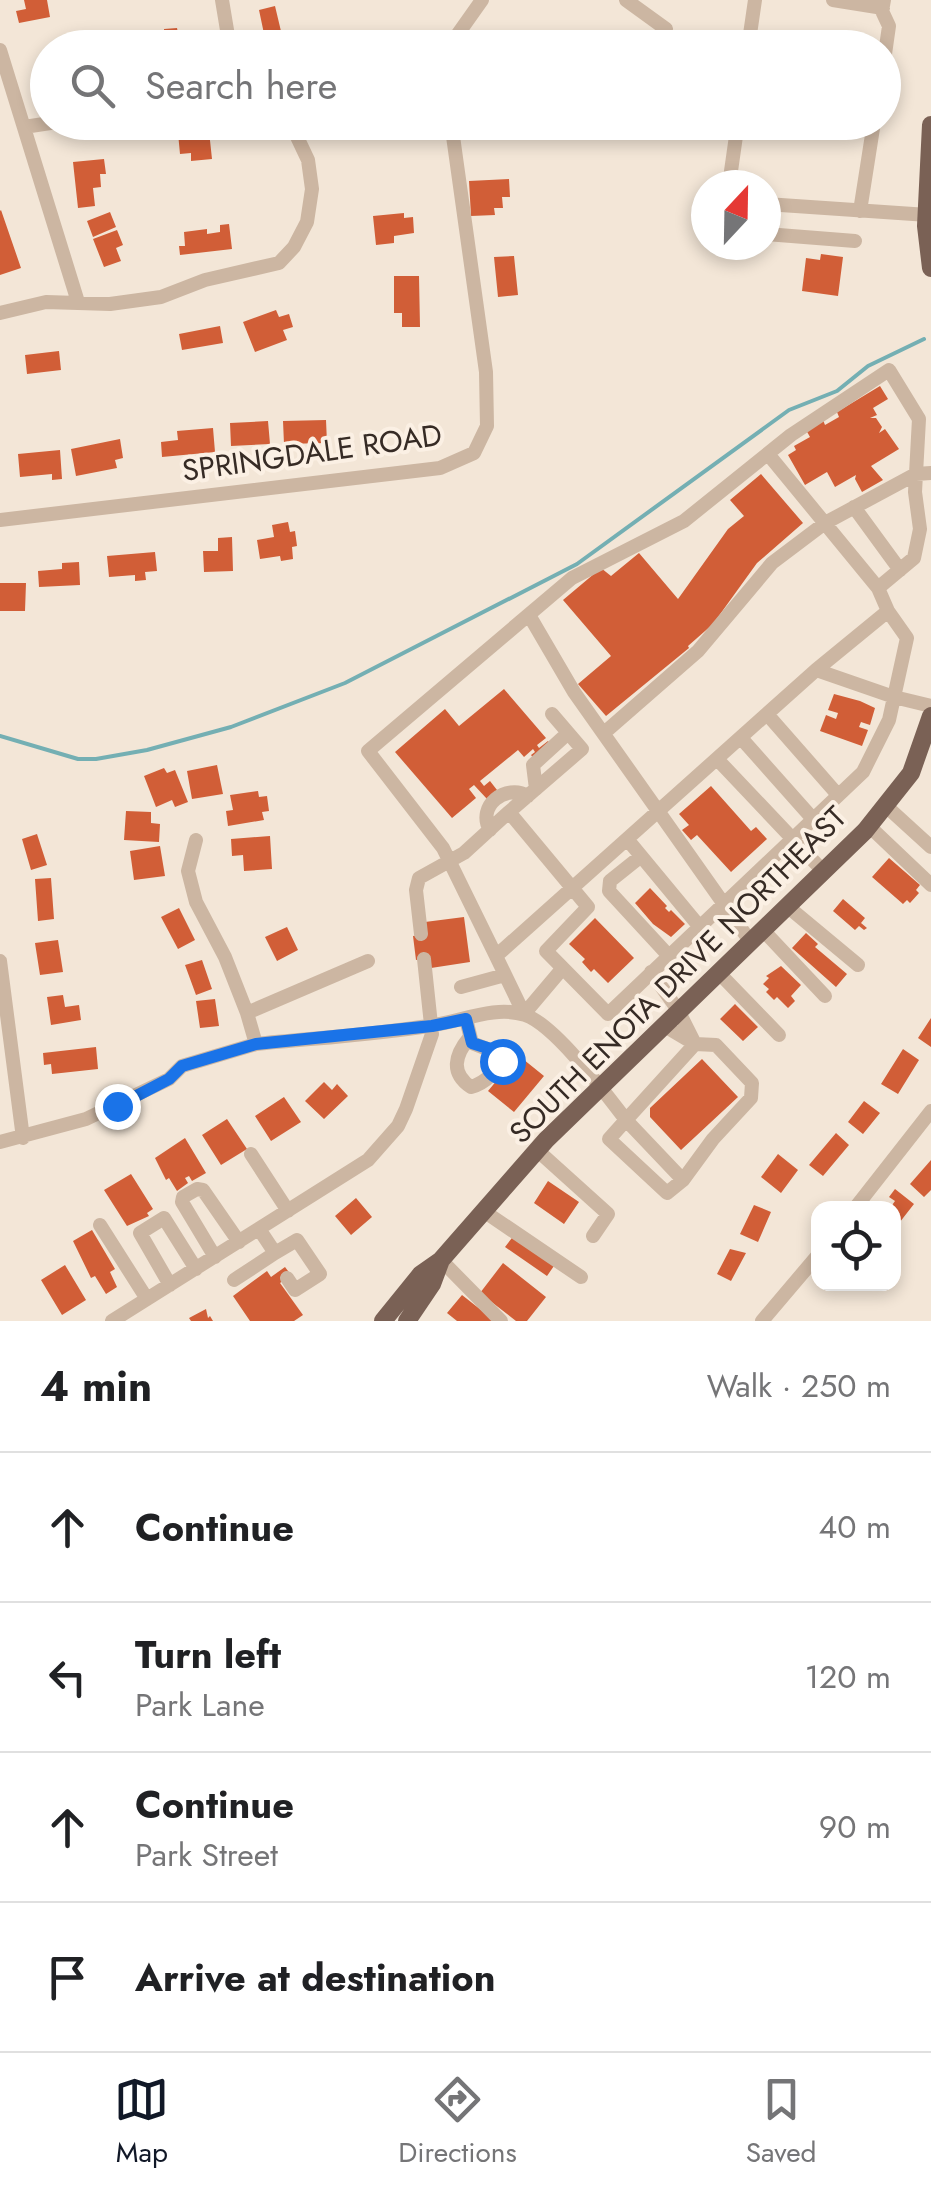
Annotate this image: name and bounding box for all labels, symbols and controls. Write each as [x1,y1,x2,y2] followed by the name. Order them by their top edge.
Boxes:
[30,30,901,140] search box
[65,58,120,113] icon: search
[145,58,337,113] text: Search here
[691,170,781,260] north arrow
[179,413,444,492] street label: SPRINGDALE ROAD
[499,796,856,1153] street label: SOUTH ENOTA DRIVE NORTHEAST
[480,1039,526,1085] route start
[95,1084,141,1130] route end
[811,1201,901,1291] map controls
[811,1201,901,1291] button: locate
[40,1356,152,1417] text: 4 min
[707,1363,891,1409] text: Walk · 250 m
[40,1500,95,1555] icon: ahead
[135,1500,294,1555] text: Continue
[819,1504,891,1550] text: 40 m
[135,1627,281,1682] text: Turn left
[40,1650,95,1705] icon: left
[805,1654,891,1700] text: 120 m
[135,1682,265,1728] text: Park Lane
[135,1777,294,1832] text: Continue
[40,1800,95,1855] icon: ahead
[819,1804,891,1850] text: 90 m
[135,1832,278,1878] text: Park Street
[40,1950,95,2005] icon: arrive
[135,1950,496,2005] text: Arrive at destination
[114,2072,169,2173] tab: Map
[398,2072,517,2173] tab: Directions
[746,2072,817,2173] tab: Saved

